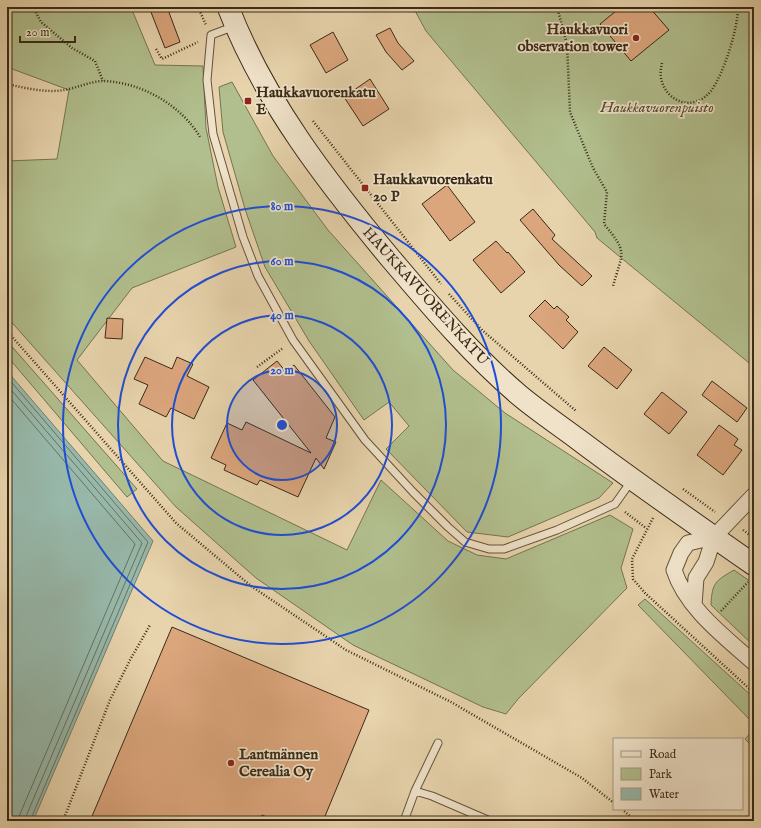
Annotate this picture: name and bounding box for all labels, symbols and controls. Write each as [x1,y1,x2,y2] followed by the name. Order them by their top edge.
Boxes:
[20,18,75,44] scale bar
[518,20,628,56] place label: Haukkavuori observation tower
[26,25,49,40] text: 20 m
[631,33,641,43] marker: Haukkavuori observation tower
[256,83,376,119] place label: Haukkavuorenkatu E
[243,96,253,106] marker: Haukkavuorenkatu E
[599,98,714,117] park label: Haukkavuorenpuisto
[373,170,493,206] place label: Haukkavuorenkatu 20 P
[360,183,370,193] marker: Haukkavuorenkatu 20 P
[271,199,294,214] text: 80 m
[358,223,493,370] street label: HAUKKAVUORENKATU
[271,254,294,269] text: 60 m
[270,308,295,323] text: 40 m
[270,363,294,378] text: 20 m
[275,418,289,432] centre of rings
[613,738,743,810] legend
[239,745,318,781] place label: Lantmännen Cerealia Oy
[649,747,677,762] text: Road
[226,758,236,768] marker: Lantmännen Cerealia Oy
[649,767,672,782] text: Park
[649,787,680,802] text: Water

